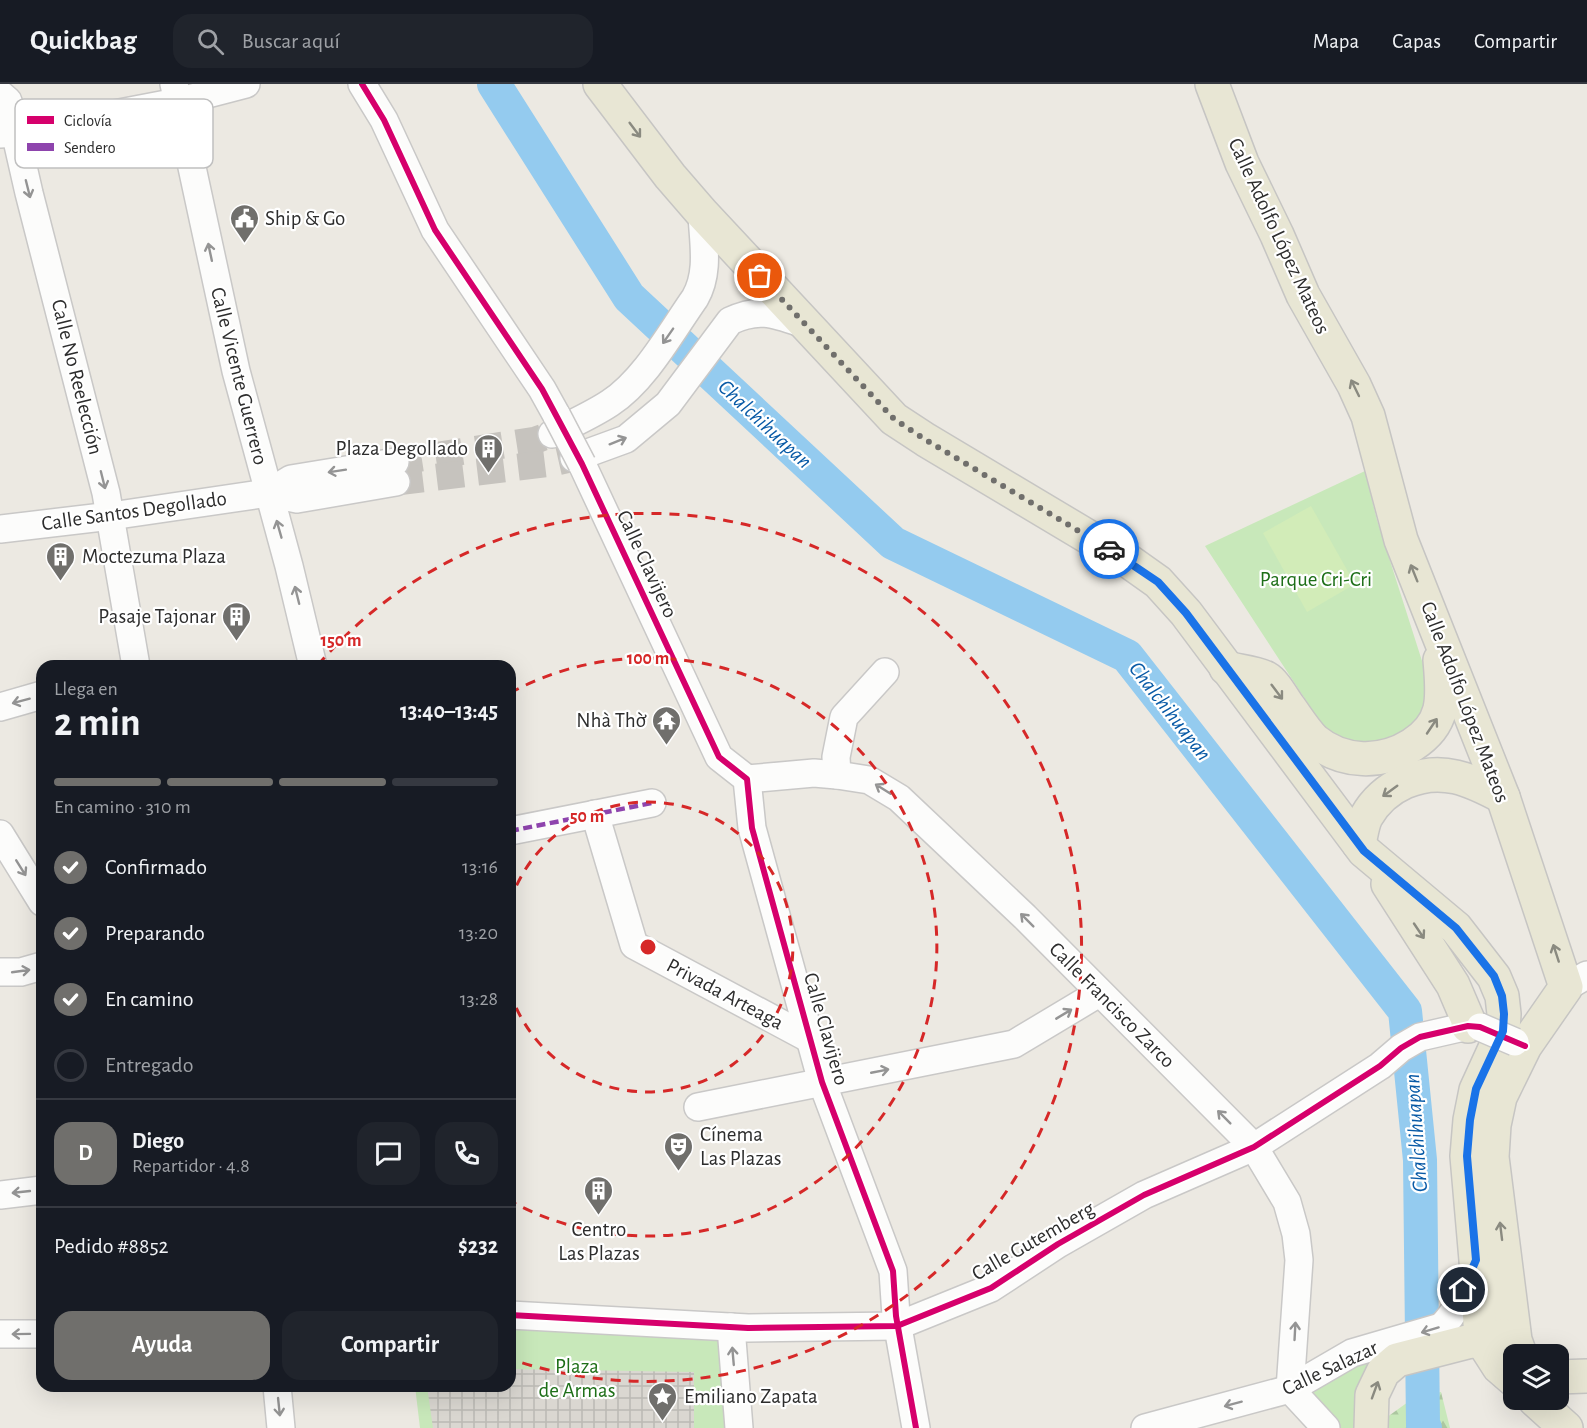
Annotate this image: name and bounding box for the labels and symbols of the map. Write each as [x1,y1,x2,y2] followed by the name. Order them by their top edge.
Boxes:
[15,99,213,168] legend
[64,113,112,129] text: Ciclovía
[628,122,641,138] one-way arrow
[1224,135,1334,337] street label: Calle Adolfo López Mateos
[64,140,116,156] text: Sendero
[23,180,35,199] one-way arrow
[228,202,260,244] public building icon: Ship & Go
[265,208,345,229] place label: Ship & Go
[204,243,215,263] one-way arrow
[734,250,785,301] pin
[207,285,271,467] street label: Calle Vicente Guerrero
[48,297,106,457] street label: Calle No Reelección
[662,327,674,343] one-way arrow
[713,375,816,473] water label: Chalchihuapan
[1348,380,1360,398] one-way arrow
[473,432,505,474] building icon: Plaza Degollado
[608,435,627,446] one-way arrow
[336,438,468,459] place label: Plaza Degollado
[327,466,347,477] one-way arrow
[98,470,109,489] one-way arrow
[40,488,228,534] street label: Calle Santos Degollado
[613,507,681,621] street label: Calle Clavijero
[1079,519,1139,579] courier
[273,520,284,539] one-way arrow
[45,540,77,582] building icon: Moctezuma Plaza
[82,546,226,567] place label: Moctezuma Plaza
[1408,565,1419,583] one-way arrow
[1260,569,1372,590] park label: Parque Cri-Cri
[290,586,302,605] one-way arrow
[1417,599,1513,805] street label: Calle Adolfo López Mateos
[221,600,253,642] building icon: Pasaje Tajonar
[98,606,216,627] place label: Pasaje Tajonar
[321,632,361,650] text: 150 m
[627,650,669,668] text: 100 m
[1124,657,1215,765] water label: Chalchihuapan
[1271,683,1283,699] one-way arrow
[12,696,31,707] one-way arrow
[651,704,683,746] temple icon: Nhà Thờ
[576,710,647,731] place label: Nhà Thờ
[1426,718,1438,734] one-way arrow
[875,782,892,794] one-way arrow
[1382,784,1398,797] one-way arrow
[570,808,604,826] text: 50 m
[15,859,27,876] one-way arrow
[1019,912,1034,927] one-way arrow
[1413,922,1425,939] one-way arrow
[638,937,658,957] centre of rings
[1045,938,1179,1072] street label: Calle Francisco Zarco
[1550,944,1561,963] one-way arrow
[663,954,787,1034] street label: Privada Arteaga
[11,965,30,976] one-way arrow
[800,970,852,1088] street label: Calle Clavijero
[1055,1008,1072,1020] one-way arrow
[870,1064,889,1076] one-way arrow
[1401,1073,1432,1193] water label: Chalchihuapan
[1217,1110,1232,1125] one-way arrow
[700,1124,782,1169] place label: Cínema Las Plazas
[663,1130,695,1172] theatre icon: Cínema Las Plazas
[583,1174,615,1216] building icon: Centro Las Plazas
[12,1187,31,1198] one-way arrow
[968,1197,1098,1284] street label: Calle Gutemberg
[558,1219,640,1264] place label: Centro Las Plazas
[1496,1222,1507,1242] one-way arrow
[1437,1264,1488,1315] pin
[1289,1321,1300,1341] one-way arrow
[1421,1325,1440,1336] one-way arrow
[12,1328,31,1340] one-way arrow
[1279,1337,1381,1399] street label: Calle Salazar
[727,1347,738,1367] one-way arrow
[538,1356,616,1401] park label: Plaza de Armas
[647,1380,679,1422] place icon: Emiliano Zapata
[1371,1382,1382,1400] one-way arrow
[684,1386,818,1407] place label: Emiliano Zapata
[274,1397,285,1416] one-way arrow
[1224,1399,1243,1410] one-way arrow

